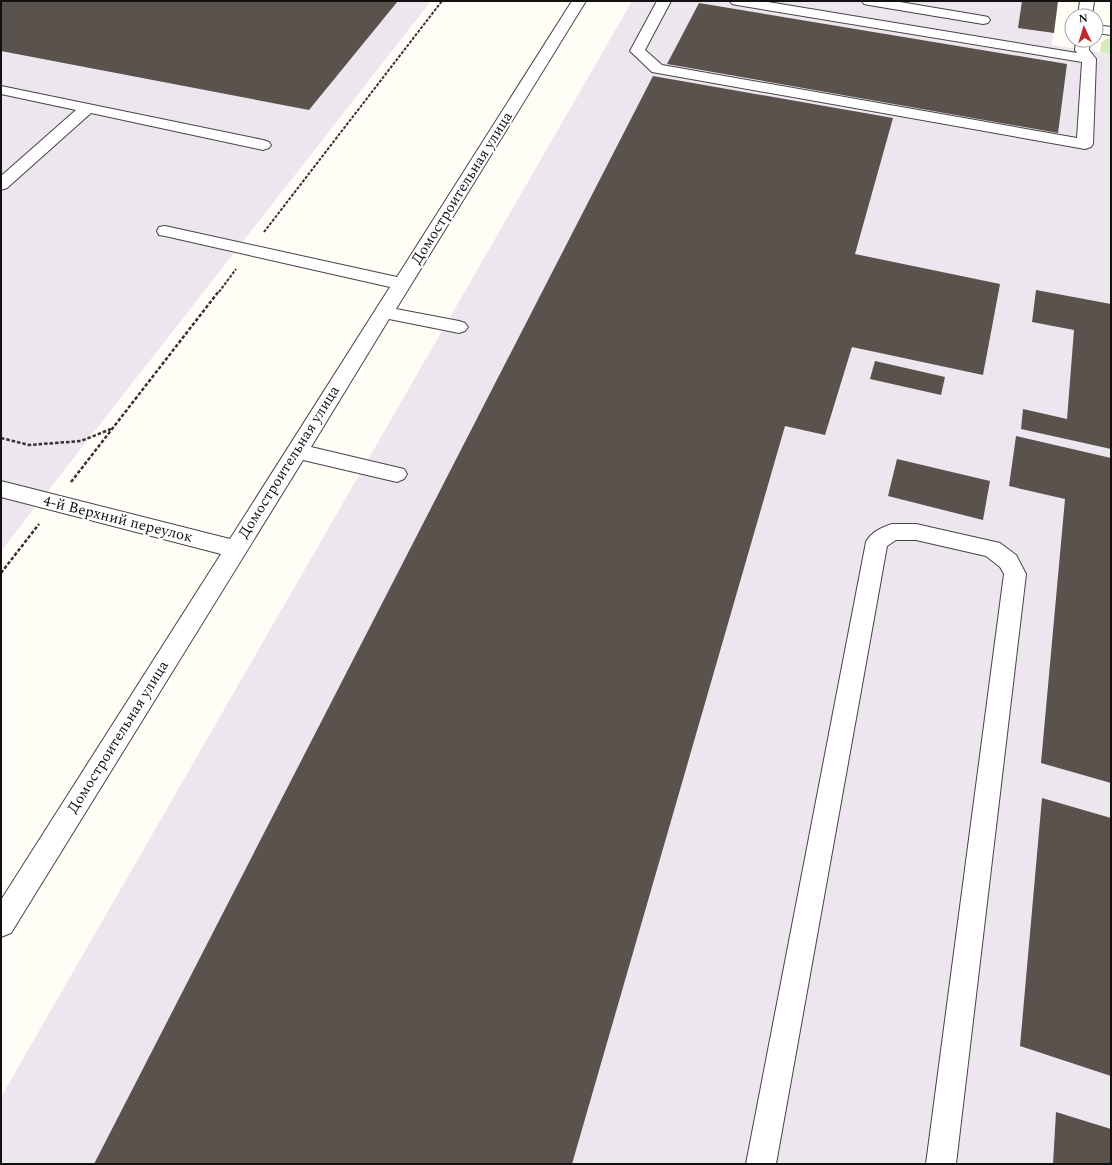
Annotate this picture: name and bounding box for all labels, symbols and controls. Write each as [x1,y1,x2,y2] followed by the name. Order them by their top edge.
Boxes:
[1064,8,1104,48] north arrow
[1078,10,1088,27] text: N
[405,106,519,269] street label: Домостроительная улица
[232,380,346,543] street label: Домостроительная улица
[41,489,195,549] street label: 4-й Верхний переулок
[61,655,175,818] street label: Домостроительная улица

